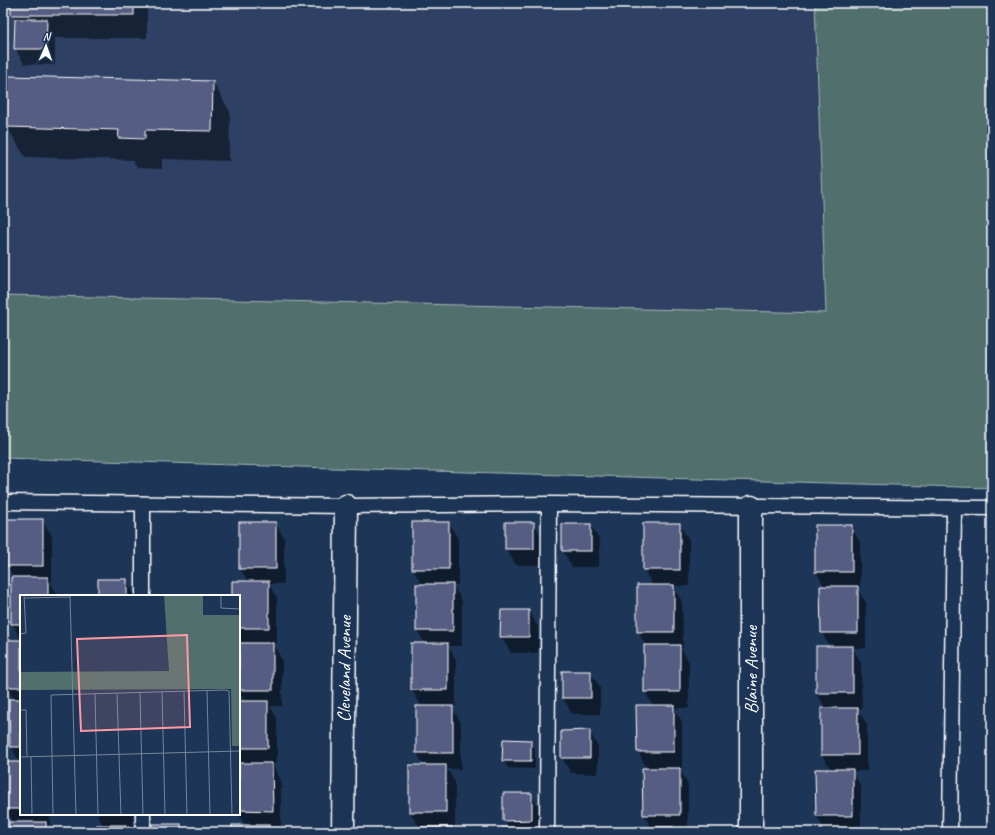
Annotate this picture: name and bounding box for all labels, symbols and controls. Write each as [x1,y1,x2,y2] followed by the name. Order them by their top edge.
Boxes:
[26,26,66,66] north arrow
[43,29,52,43] text: N
[20,595,240,815] inset map
[332,614,357,722] street label: Cleveland Avenue
[739,624,763,714] street label: Blaine Avenue

